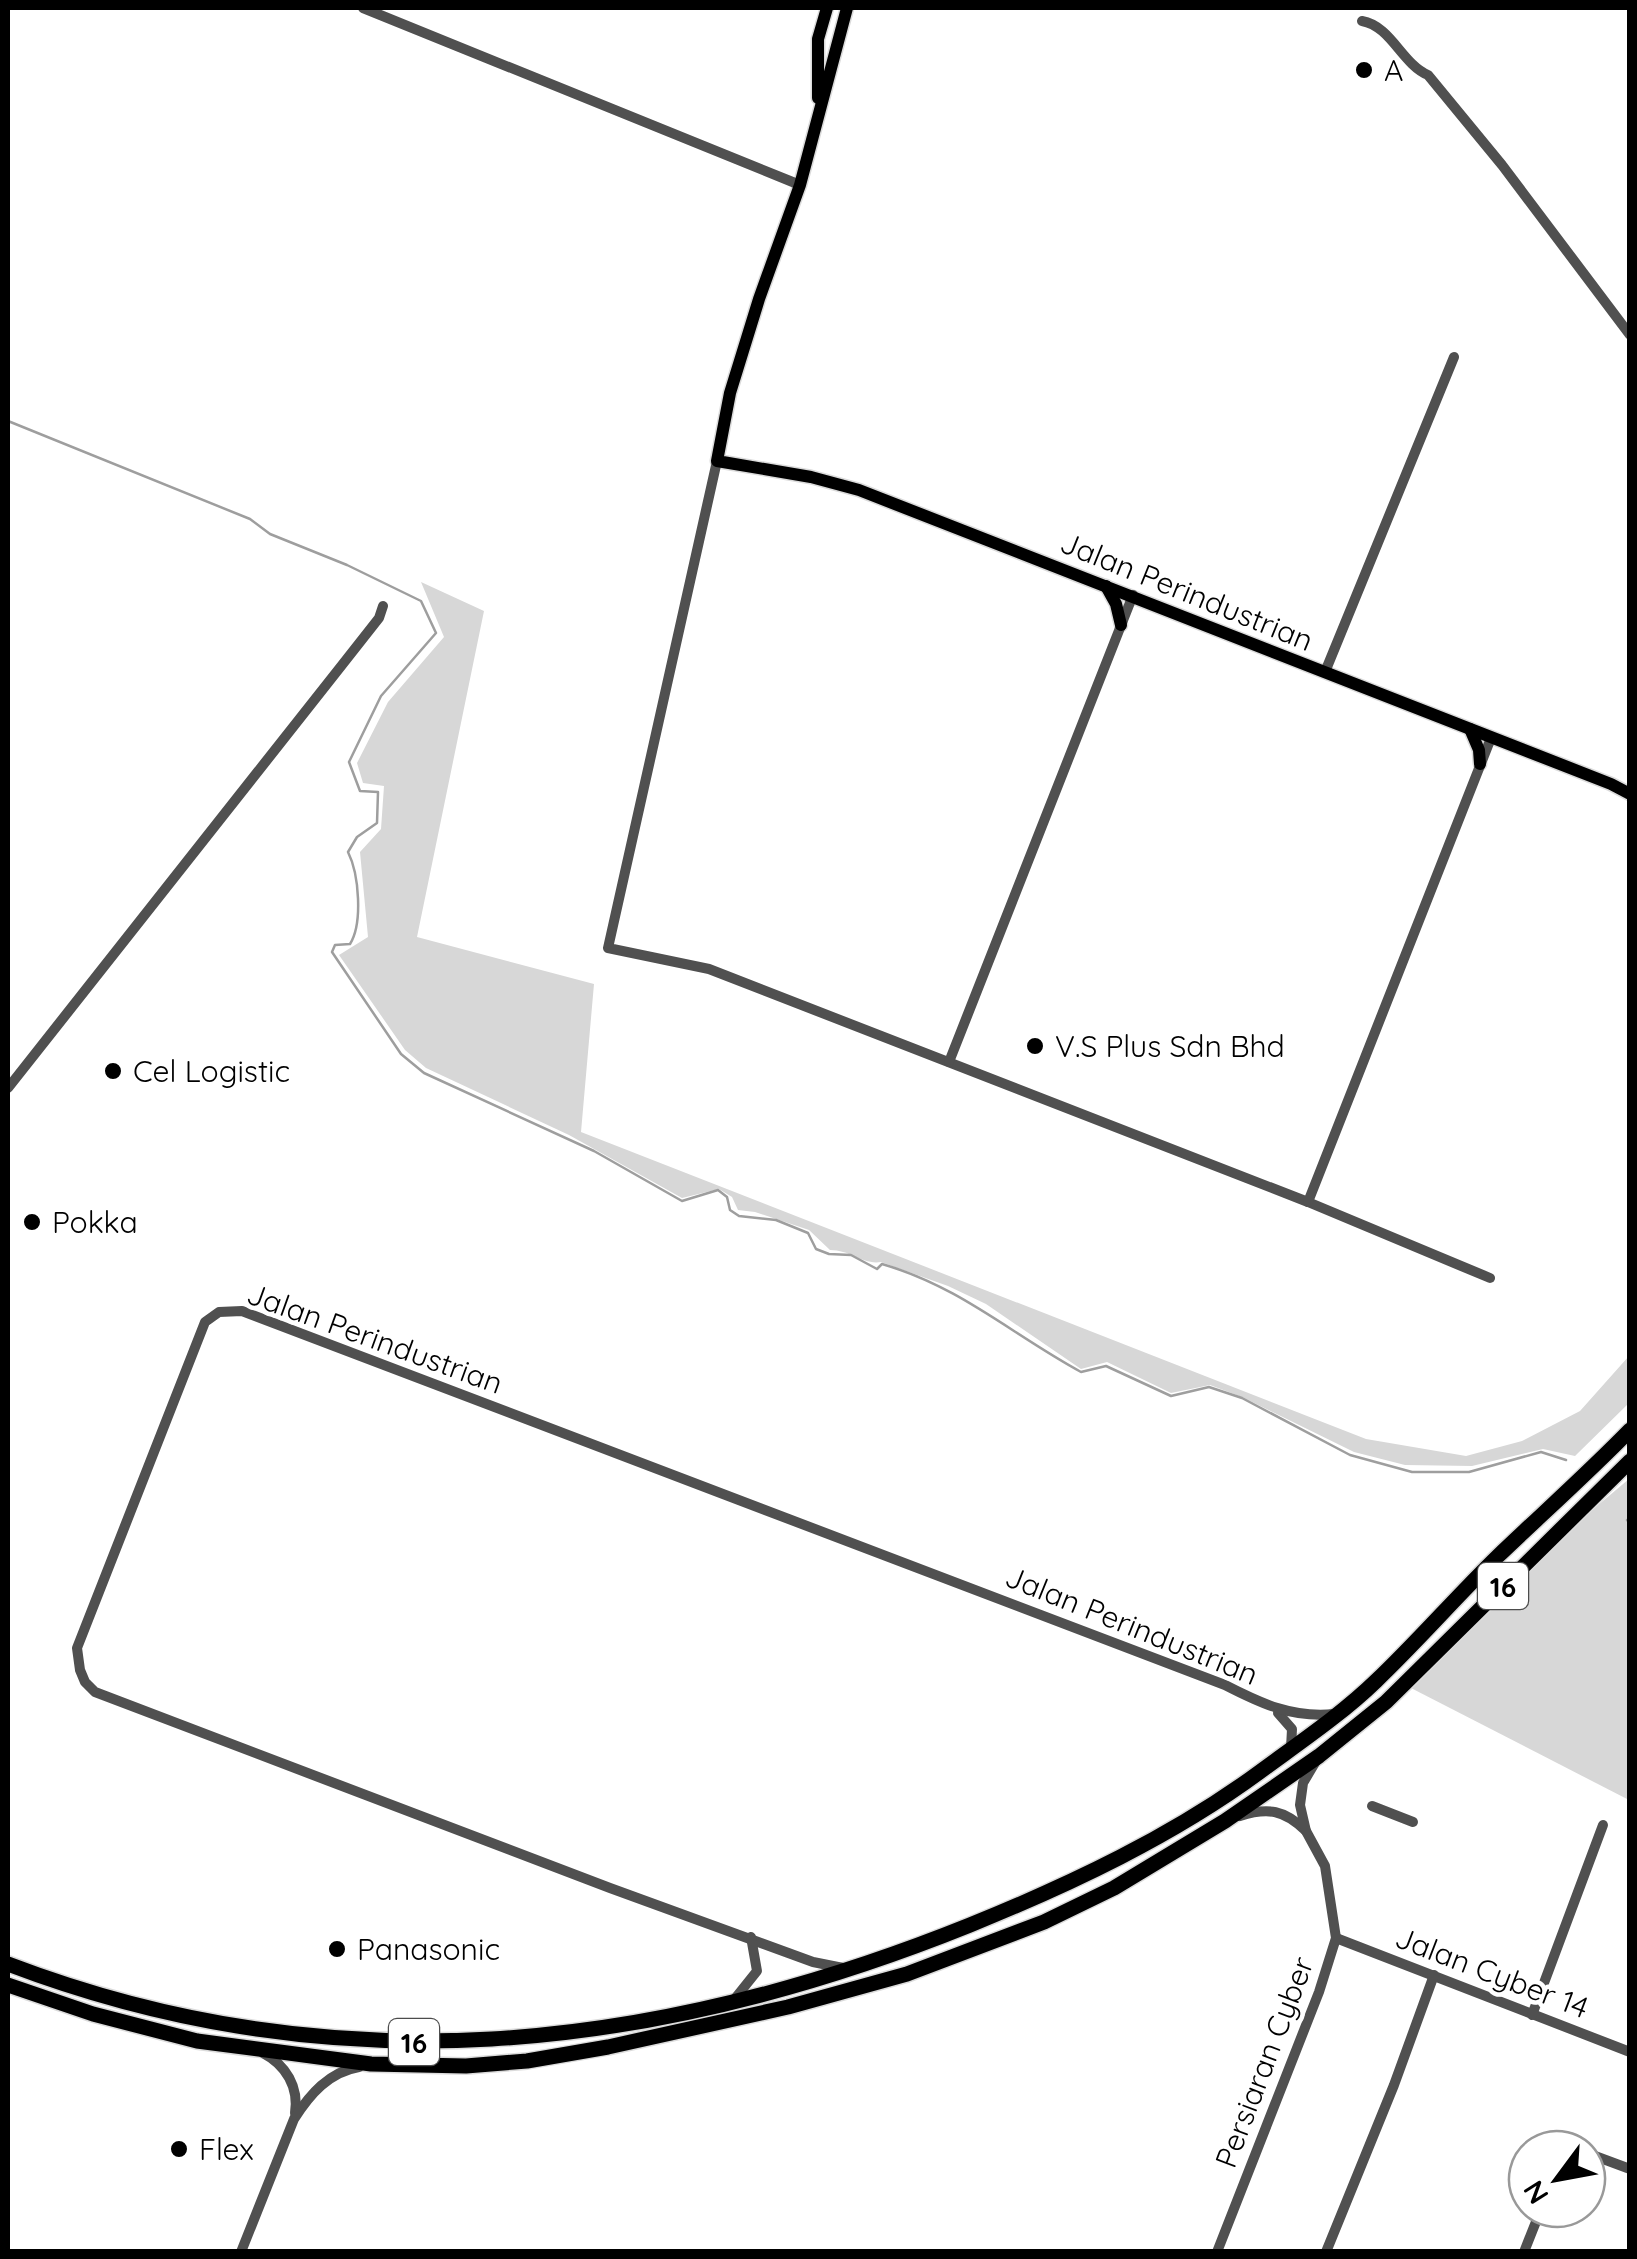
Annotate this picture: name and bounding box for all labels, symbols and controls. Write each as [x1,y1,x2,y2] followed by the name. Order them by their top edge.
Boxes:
[1384,51,1403,89] place label: A
[1353,59,1375,81] marker: A
[1055,523,1319,659] street label: Jalan Perindustrian
[1055,1027,1285,1065] place label: V.S Plus Sdn Bhd
[1024,1035,1046,1057] marker: V.S Plus Sdn Bhd
[133,1052,290,1090] place label: Cel Logistic
[102,1060,124,1082] marker: Cel Logistic
[52,1203,138,1241] place label: Pokka
[21,1211,43,1233] marker: Pokka
[242,1274,508,1402] street label: Jalan Perindustrian
[1000,1557,1264,1693] street label: Jalan Perindustrian
[1478,1563,1528,1609] road number: 16
[1390,1918,1594,2026] street label: Jalan Cyber 14
[357,1930,500,1968] place label: Panasonic
[326,1938,348,1960] marker: Panasonic
[1206,1951,1322,2173] street label: Persiaran Cyber
[389,2019,439,2065] road number: 16
[1507,2129,1607,2229] north arrow
[199,2130,254,2168] place label: Flex
[168,2138,190,2160] marker: Flex
[1515,2175,1556,2211] text: N

